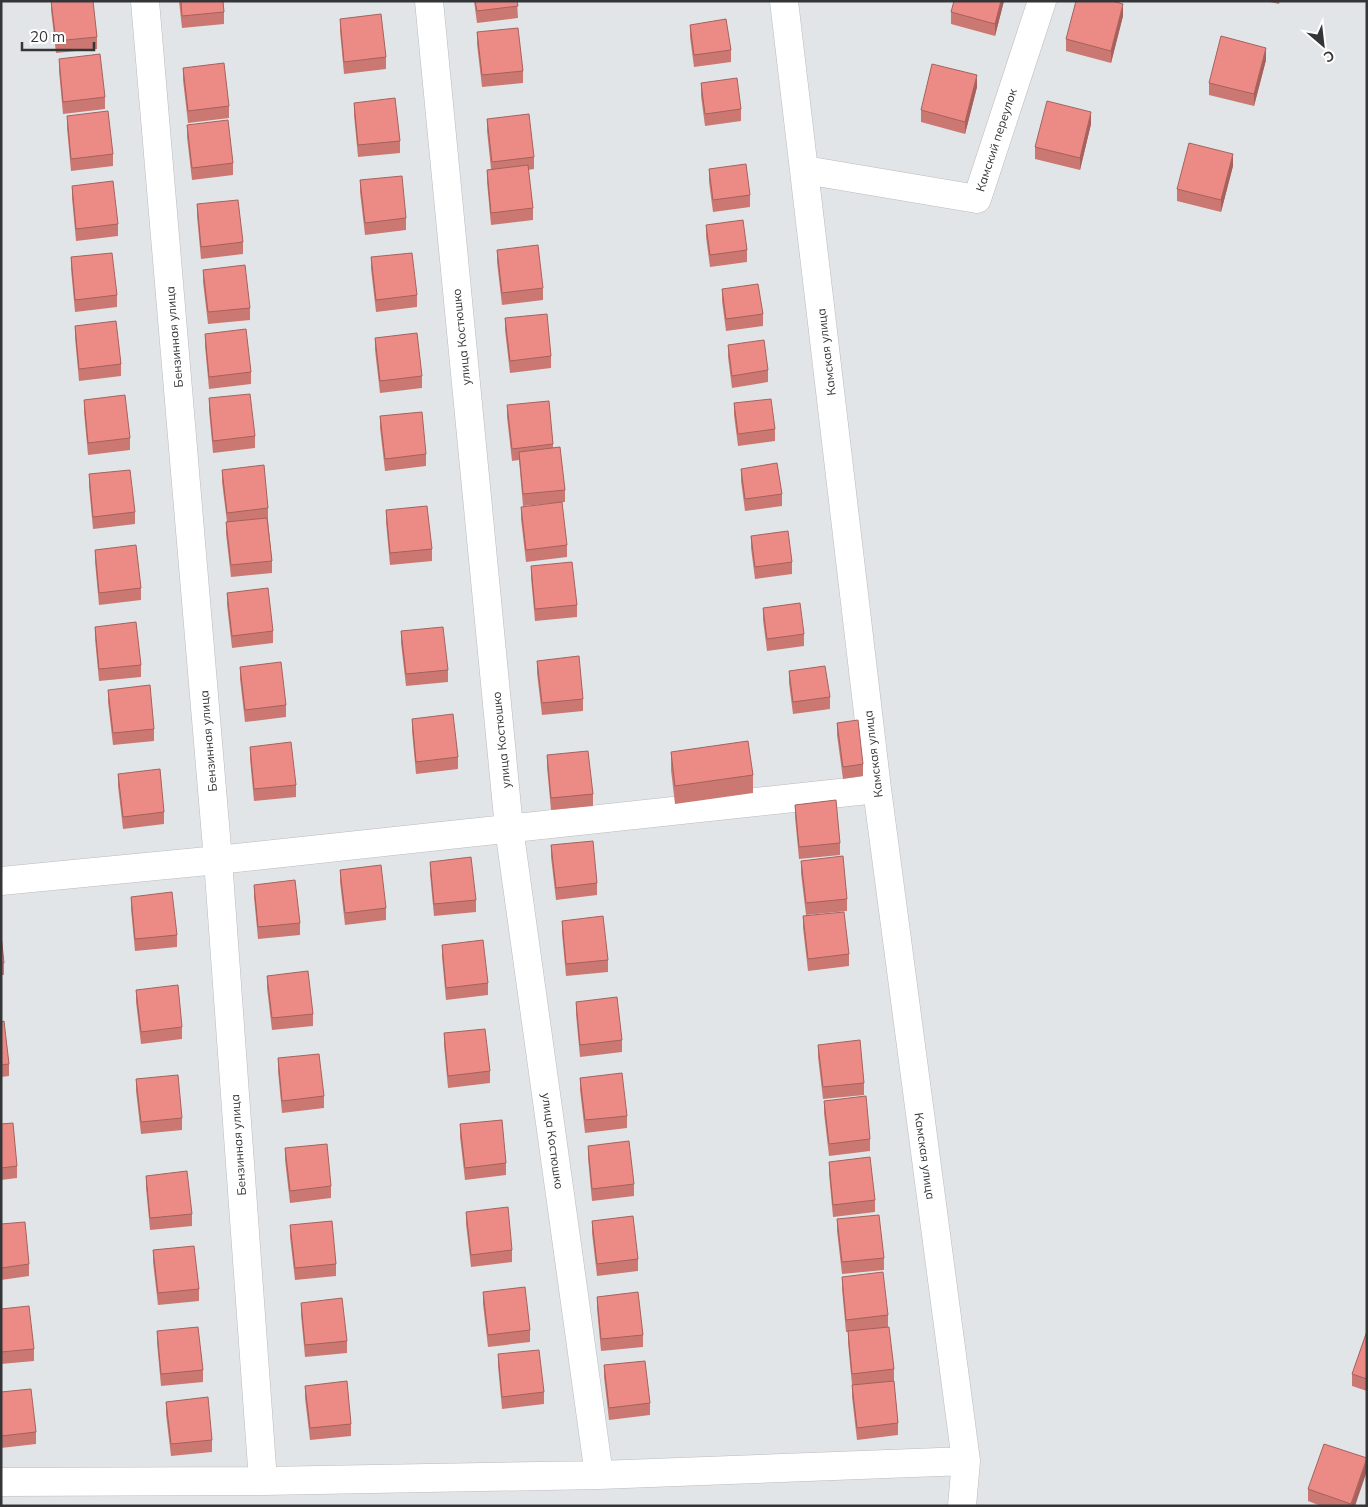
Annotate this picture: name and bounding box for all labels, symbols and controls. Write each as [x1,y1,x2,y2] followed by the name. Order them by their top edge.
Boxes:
[22,20,95,52] scale bar
[1298,20,1348,70] north arrow
[30,27,65,46] text: 20 m
[1321,46,1338,67] text: С
[972,86,1020,193] street label: Камский переулок
[162,286,186,388] street label: Бензинная улица
[448,288,474,386] street label: улица Костюшко
[813,308,839,396] street label: Камская улица
[196,690,220,792] street label: Бензинная улица
[488,691,514,789] street label: улица Костюшко
[860,710,886,798] street label: Камская улица
[539,1092,567,1190] street label: улица Костюшко
[227,1094,249,1196] street label: Бензинная улица
[911,1111,939,1201] street label: Камская улица

